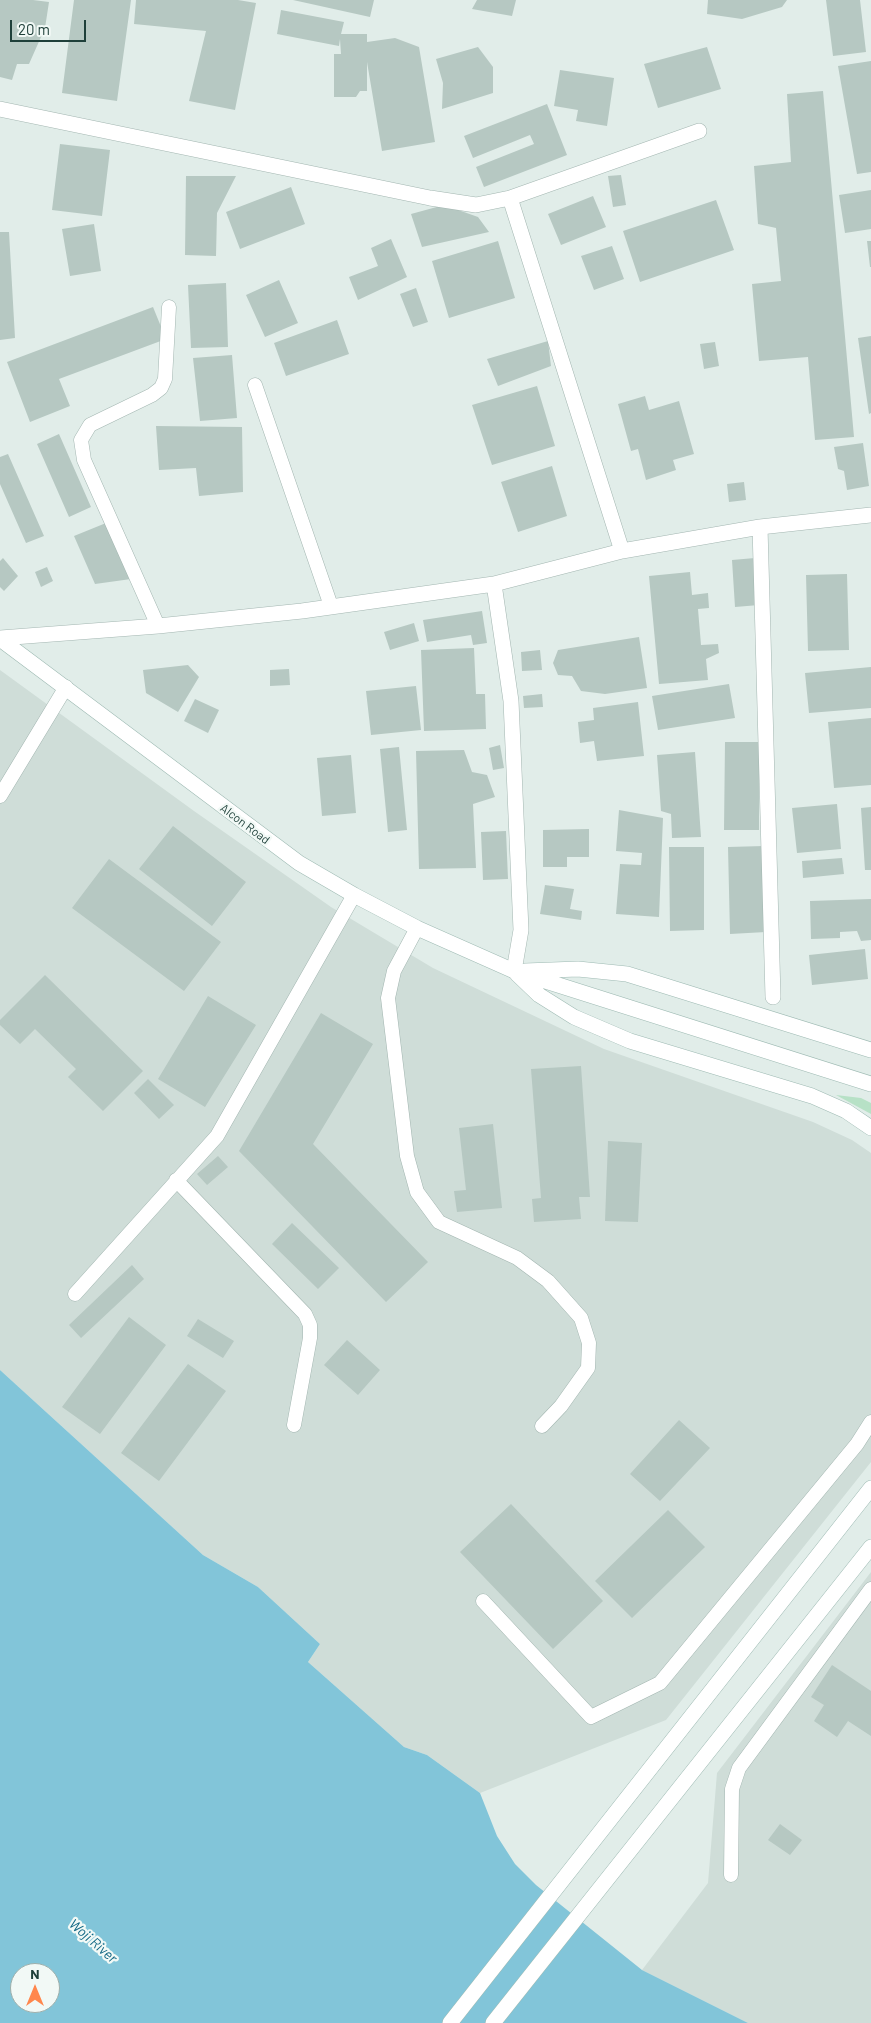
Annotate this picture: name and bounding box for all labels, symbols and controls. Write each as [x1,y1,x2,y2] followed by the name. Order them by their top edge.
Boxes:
[12,10,89,42] scale bar
[18,20,50,38] text: 20 m
[217,801,273,847] street label: Alcon Road
[65,1916,121,1966] water label: Woji River
[10,1963,60,2013] north arrow
[30,1965,40,1982] text: N

